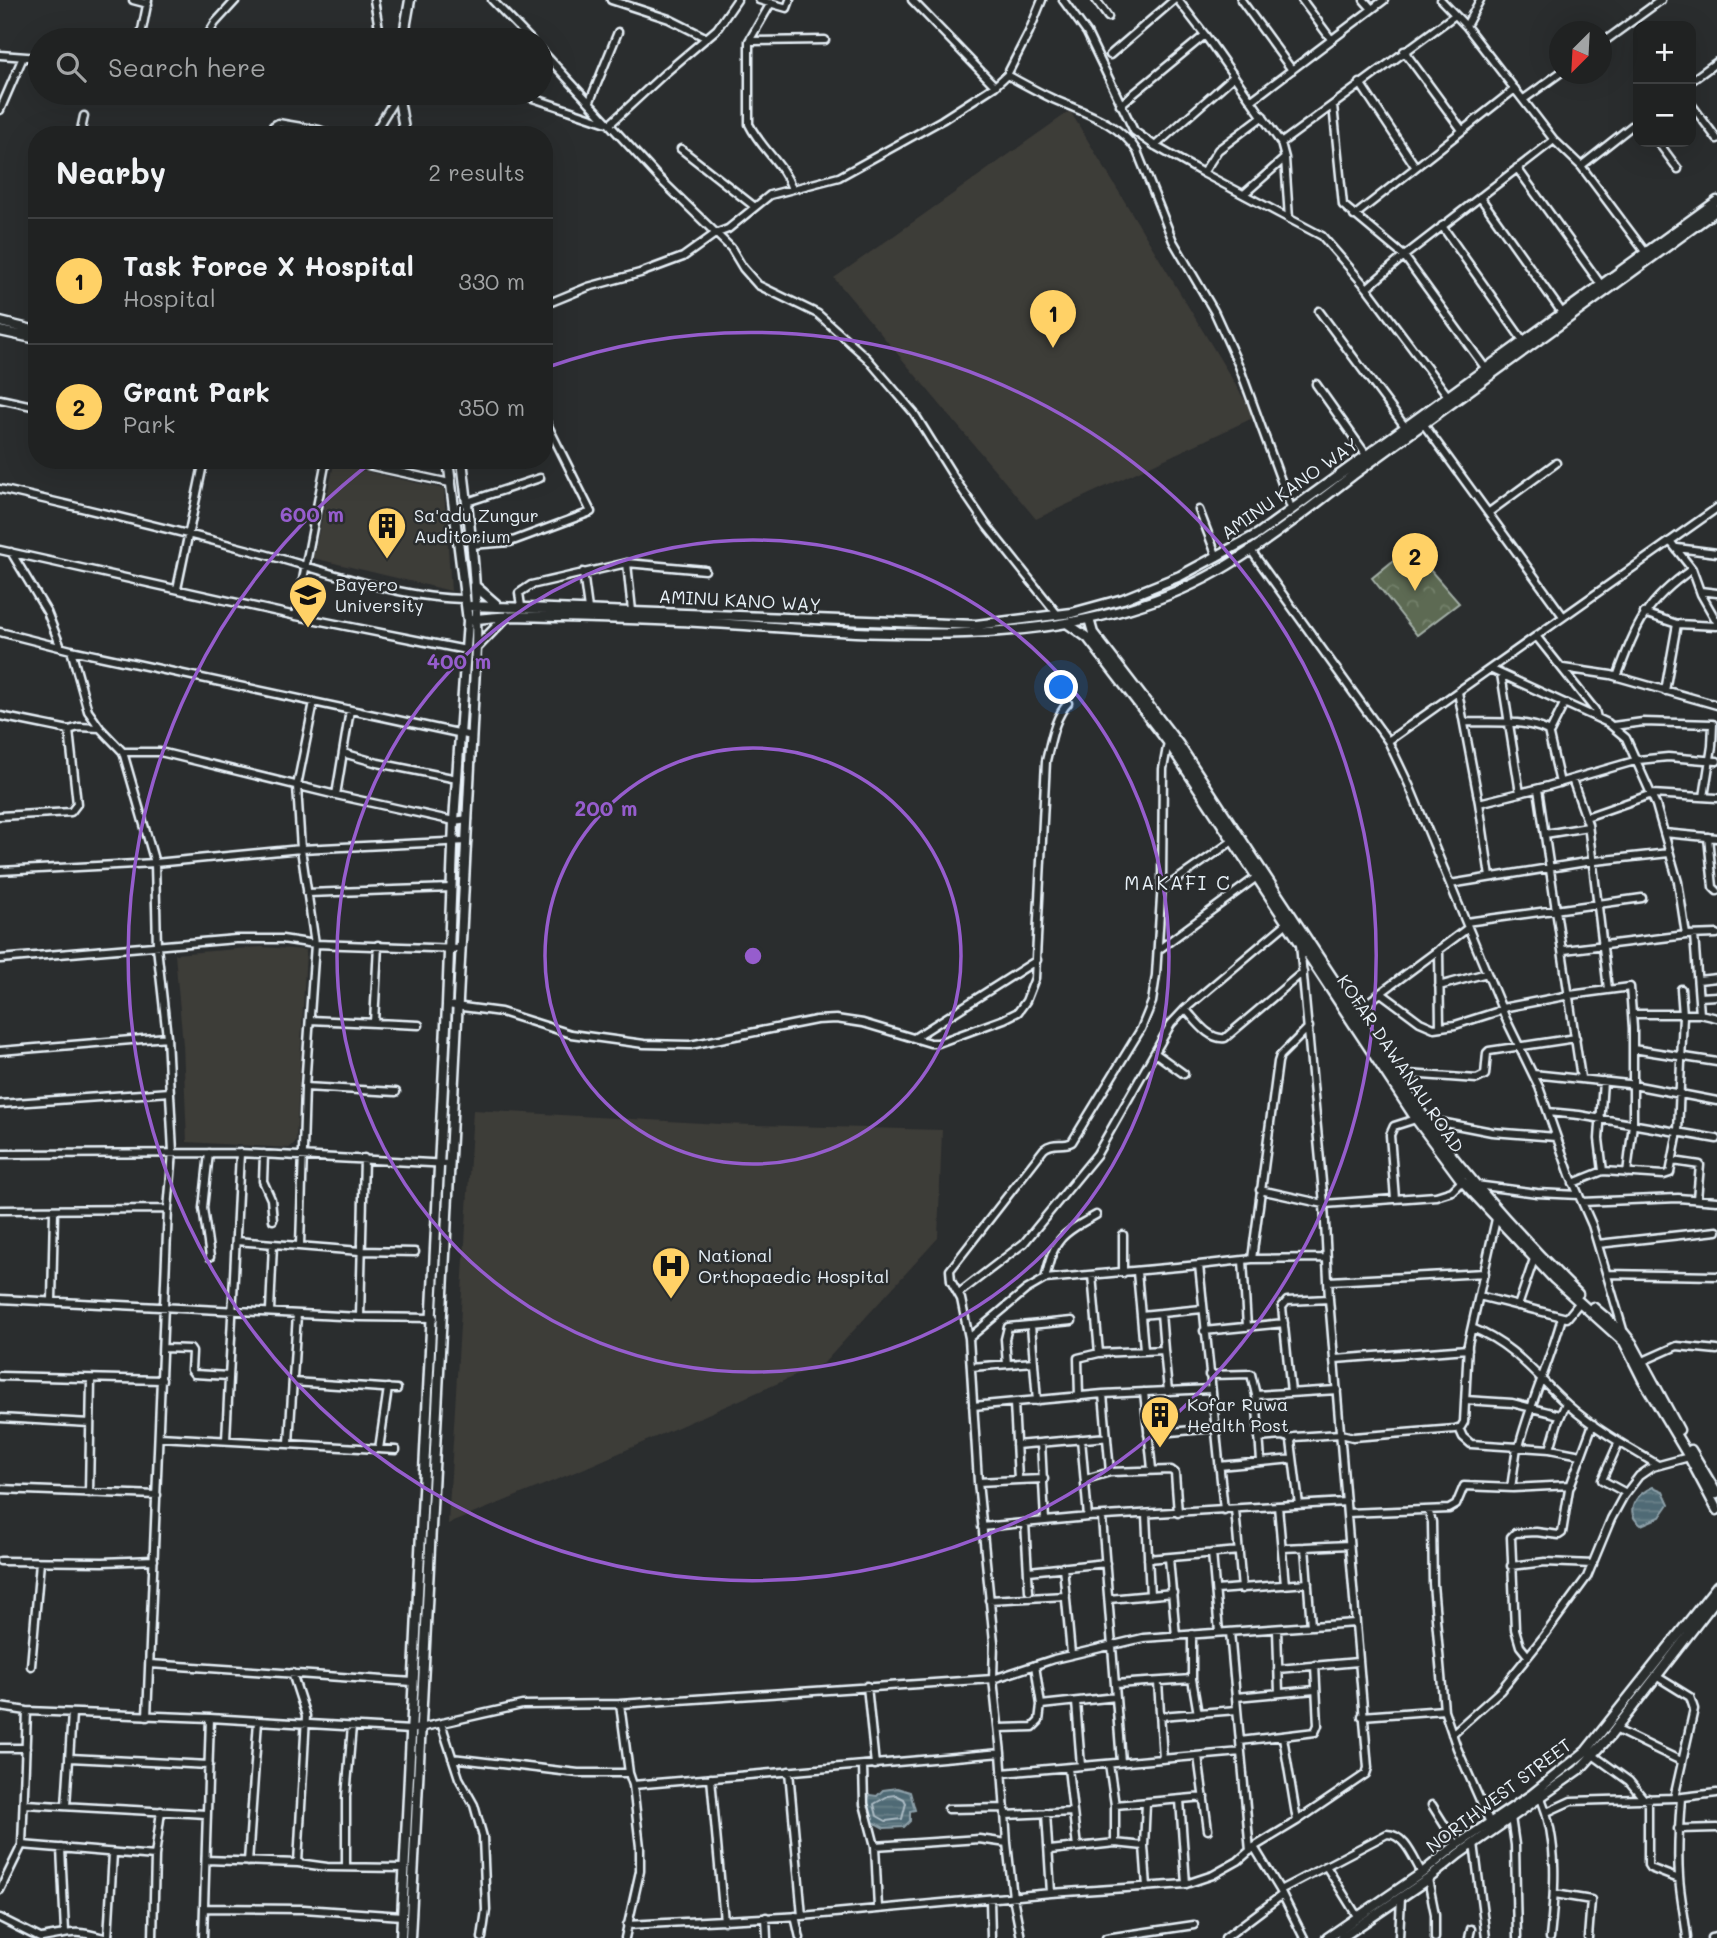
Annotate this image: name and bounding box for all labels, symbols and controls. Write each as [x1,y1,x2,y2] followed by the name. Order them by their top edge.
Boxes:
[1549,21,1612,84] north arrow
[1633,21,1696,147] map controls
[1633,21,1696,84] button: +
[28,28,553,105] search box
[52,48,90,86] icon: search
[108,50,266,84] text: Search here
[1633,84,1696,147] button: −
[56,152,166,192] text: Nearby
[428,157,525,187] text: 2 results
[123,249,414,283] text: Task Force X Hospital
[74,266,84,296] text: 1
[458,266,525,296] text: 330 m
[123,283,216,313] text: Hospital
[1030,290,1076,348] pin: 1
[123,375,270,409] text: Grant Park
[73,392,85,422] text: 2
[458,392,525,422] text: 350 m
[123,409,175,439] text: Park
[1216,432,1363,545] street label: AMINU KANO WAY
[280,500,344,527] text: 600 m
[414,503,539,548] place label: Sa'adu Zungur Auditorium
[366,505,408,560] building icon: Sa'adu Zungur Auditorium
[1392,533,1438,591] pin: 2
[335,572,424,617] place label: Bayero University
[287,574,329,629] school or university icon: Bayero University
[658,584,822,616] street label: AMINU KANO WAY
[427,647,491,674] text: 400 m
[1044,670,1078,704] your location
[575,794,637,821] text: 200 m
[1124,870,1232,895] district label: MAKAFI C
[741,944,765,968] centre of rings
[1332,970,1470,1157] street label: KOFAR DAWANAU ROAD
[698,1243,889,1288] place label: National Orthopaedic Hospital
[650,1245,692,1300] hospital icon: National Orthopaedic Hospital
[1187,1392,1289,1437] place label: Kofar Ruwa Health Post
[1139,1394,1181,1449] building icon: Kofar Ruwa Health Post
[1421,1733,1576,1858] street label: NORTHWEST STREET

